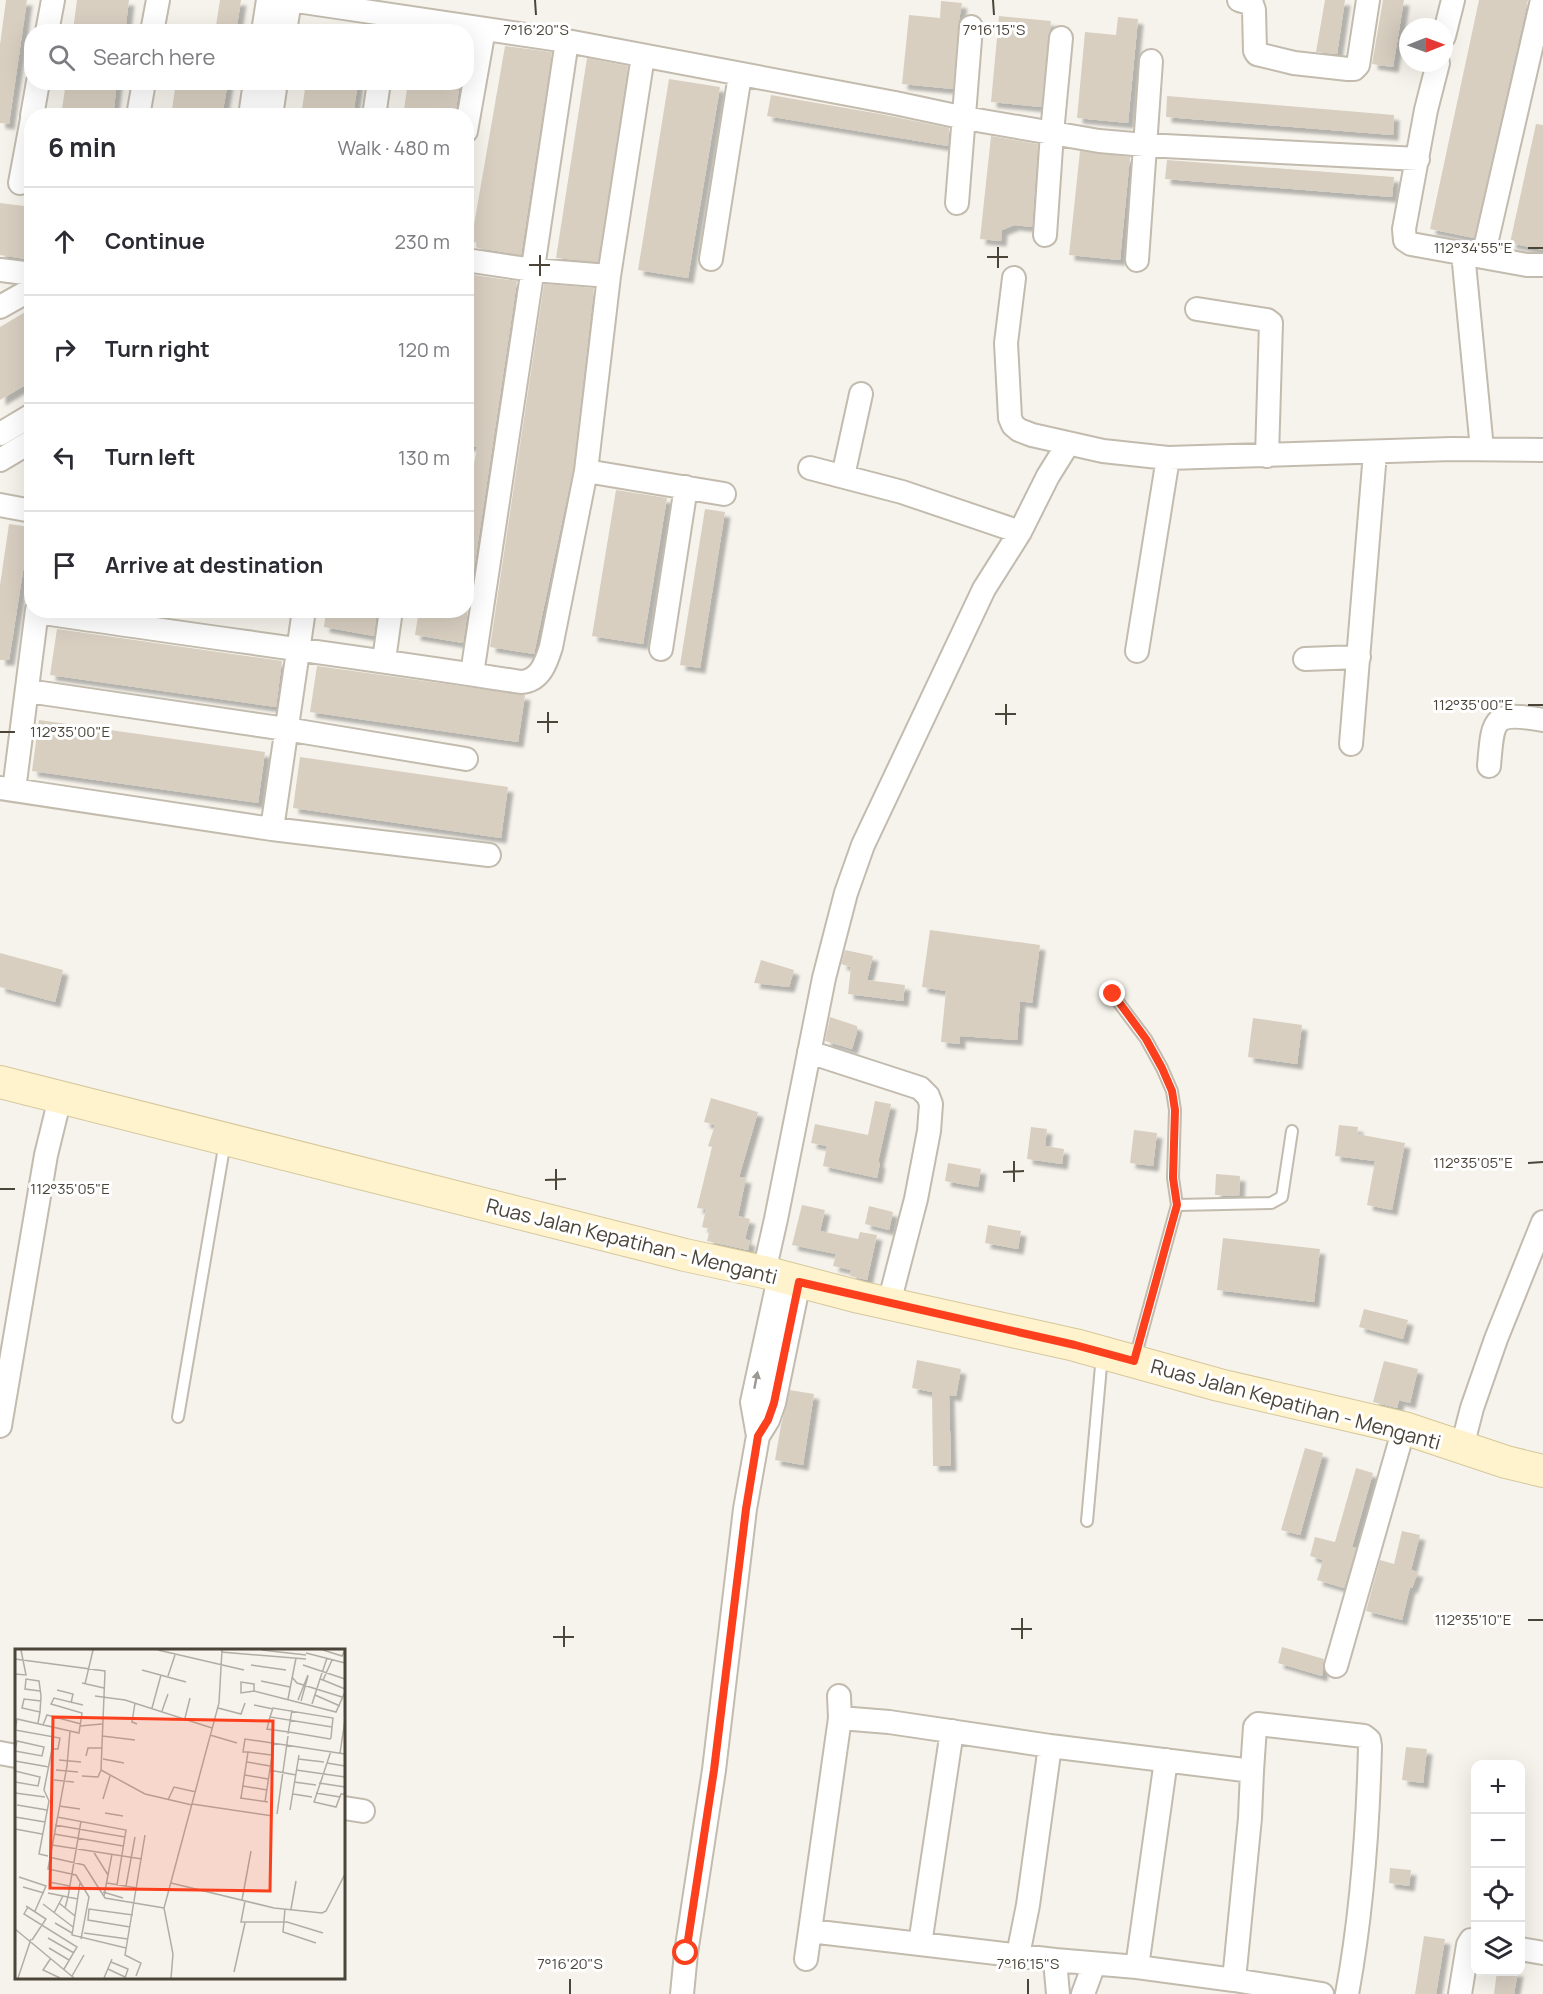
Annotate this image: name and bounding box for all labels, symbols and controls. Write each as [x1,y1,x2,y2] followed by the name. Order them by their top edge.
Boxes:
[1399,18,1453,72] north arrow
[503,19,569,40] text: 7°16'20"S
[963,19,1025,40] text: 7°16'15"S
[24,24,474,90] search box
[45,41,78,74] icon: search
[93,42,215,72] text: Search here
[48,129,116,165] text: 6 min
[337,134,450,161] text: Walk · 480 m
[48,225,81,258] icon: ahead
[105,226,205,256] text: Continue
[394,228,450,255] text: 230 m
[1434,237,1512,258] text: 112°34'55"E
[48,333,81,366] icon: right
[105,334,210,364] text: Turn right
[398,336,450,363] text: 120 m
[48,441,81,474] icon: left
[105,442,195,472] text: Turn left
[398,444,450,471] text: 130 m
[48,549,81,582] icon: arrive
[105,550,323,580] text: Arrive at destination
[1433,694,1513,715] text: 112°35'00"E
[30,721,110,742] text: 112°35'00"E
[1099,980,1125,1006] route end
[1433,1152,1513,1173] text: 112°35'05"E
[30,1178,110,1199] text: 112°35'05"E
[484,1192,780,1290] street label: Ruas Jalan Kepatihan - Menganti
[1148,1352,1444,1456] street label: Ruas Jalan Kepatihan - Menganti
[752,1370,761,1389] one-way arrow
[1435,1609,1511,1630] text: 112°35'10"E
[15,1649,345,1979] inset map
[1471,1760,1525,1976] map controls
[1471,1760,1525,1814] button: +
[1471,1814,1525,1868] button: −
[1471,1868,1525,1922] button: locate
[1471,1922,1525,1976] button: layers
[672,1939,698,1965] route start
[537,1953,603,1974] text: 7°16'20"S
[997,1953,1059,1974] text: 7°16'15"S

